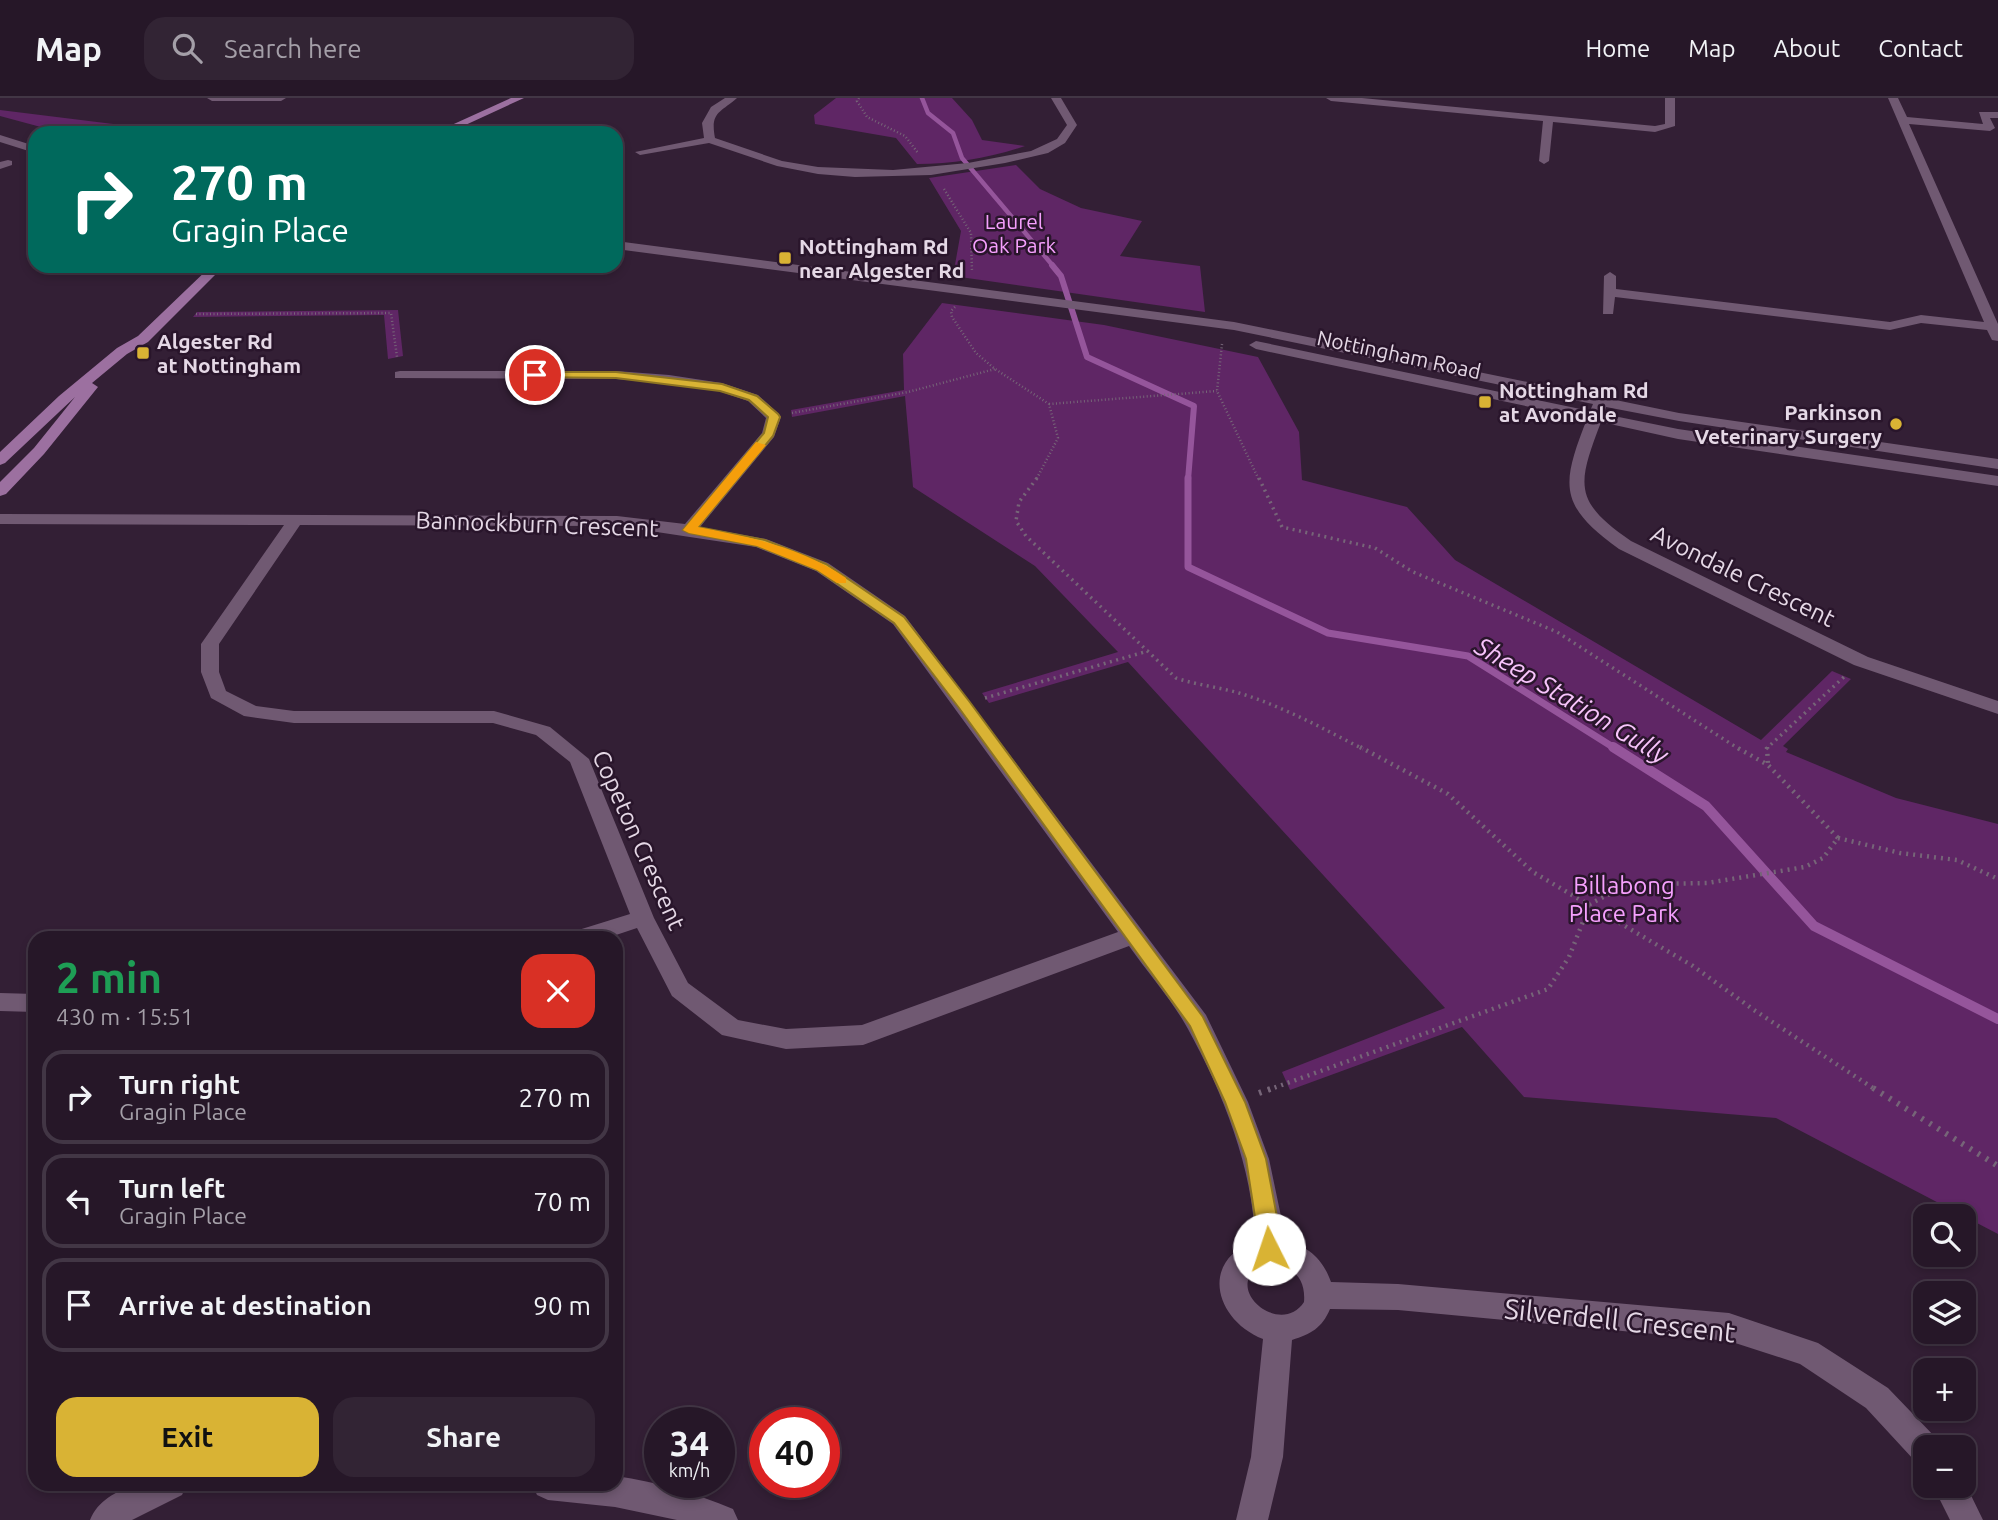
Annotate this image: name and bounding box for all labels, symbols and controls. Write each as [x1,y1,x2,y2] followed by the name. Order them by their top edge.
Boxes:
[144,17,634,80] search box
[168,29,206,67] icon: search
[35,30,102,67] text: Map
[224,34,362,63] text: Search here
[1585,35,1650,62] text: Home
[1688,35,1735,62] text: Map
[1773,35,1840,62] text: About
[1878,35,1963,62] text: Contact
[56,154,147,245] icon: right
[171,154,308,209] text: 270 m
[972,209,1057,257] park label: Laurel Oak Park
[171,212,349,248] text: Gragin Place
[799,234,964,282] place label: Nottingham Rd near Algester Rd
[777,250,793,266] marker: Nottingham Rd near Algester Rd
[1315,325,1483,383] street label: Nottingham Road
[157,329,301,377] place label: Algester Rd at Nottingham
[135,345,151,361] marker: Algester Rd at Nottingham
[505,345,565,405] pin
[516,356,554,394] icon: arrive
[1499,378,1649,426] place label: Nottingham Rd at Avondale
[1477,394,1493,410] marker: Nottingham Rd at Avondale
[1694,400,1882,448] place label: Parkinson Veterinary Surgery
[1888,416,1904,432] marker: Parkinson Veterinary Surgery
[415,506,660,542] street label: Bannockburn Crescent
[1647,520,1840,632] street label: Avondale Crescent
[1469,630,1674,769] water label: Sheep Station Gully
[587,746,691,934] street label: Copeton Crescent
[1569,872,1679,927] park label: Billabong Place Park
[56,954,162,1001] text: 2 min
[521,954,595,1028] button: close
[56,1004,194,1029] text: 430 m · 15:51
[119,1070,240,1099] text: Turn right
[60,1078,98,1116] icon: right
[519,1083,591,1112] text: 270 m
[119,1099,247,1124] text: Gragin Place
[119,1174,225,1203] text: Turn left
[60,1182,98,1220] icon: left
[533,1187,591,1216] text: 70 m
[119,1203,247,1228] text: Gragin Place
[1913,1204,1976,1498] map controls
[1913,1204,1976,1267] button: search
[1232,1212,1306,1286] position arrow
[1913,1281,1976,1344] button: layers
[60,1286,98,1324] icon: arrive
[119,1291,372,1320] text: Arrive at destination
[533,1291,591,1320] text: 90 m
[1503,1292,1737,1348] street label: Silverdell Crescent
[1913,1358,1976,1421] button: +
[56,1397,319,1477] button: Exit
[333,1397,595,1477] button: Share
[749,1407,840,1498] speed limit sign: 40
[670,1423,709,1463] text: 34
[1913,1435,1976,1498] button: −
[669,1460,710,1480] text: km/h

